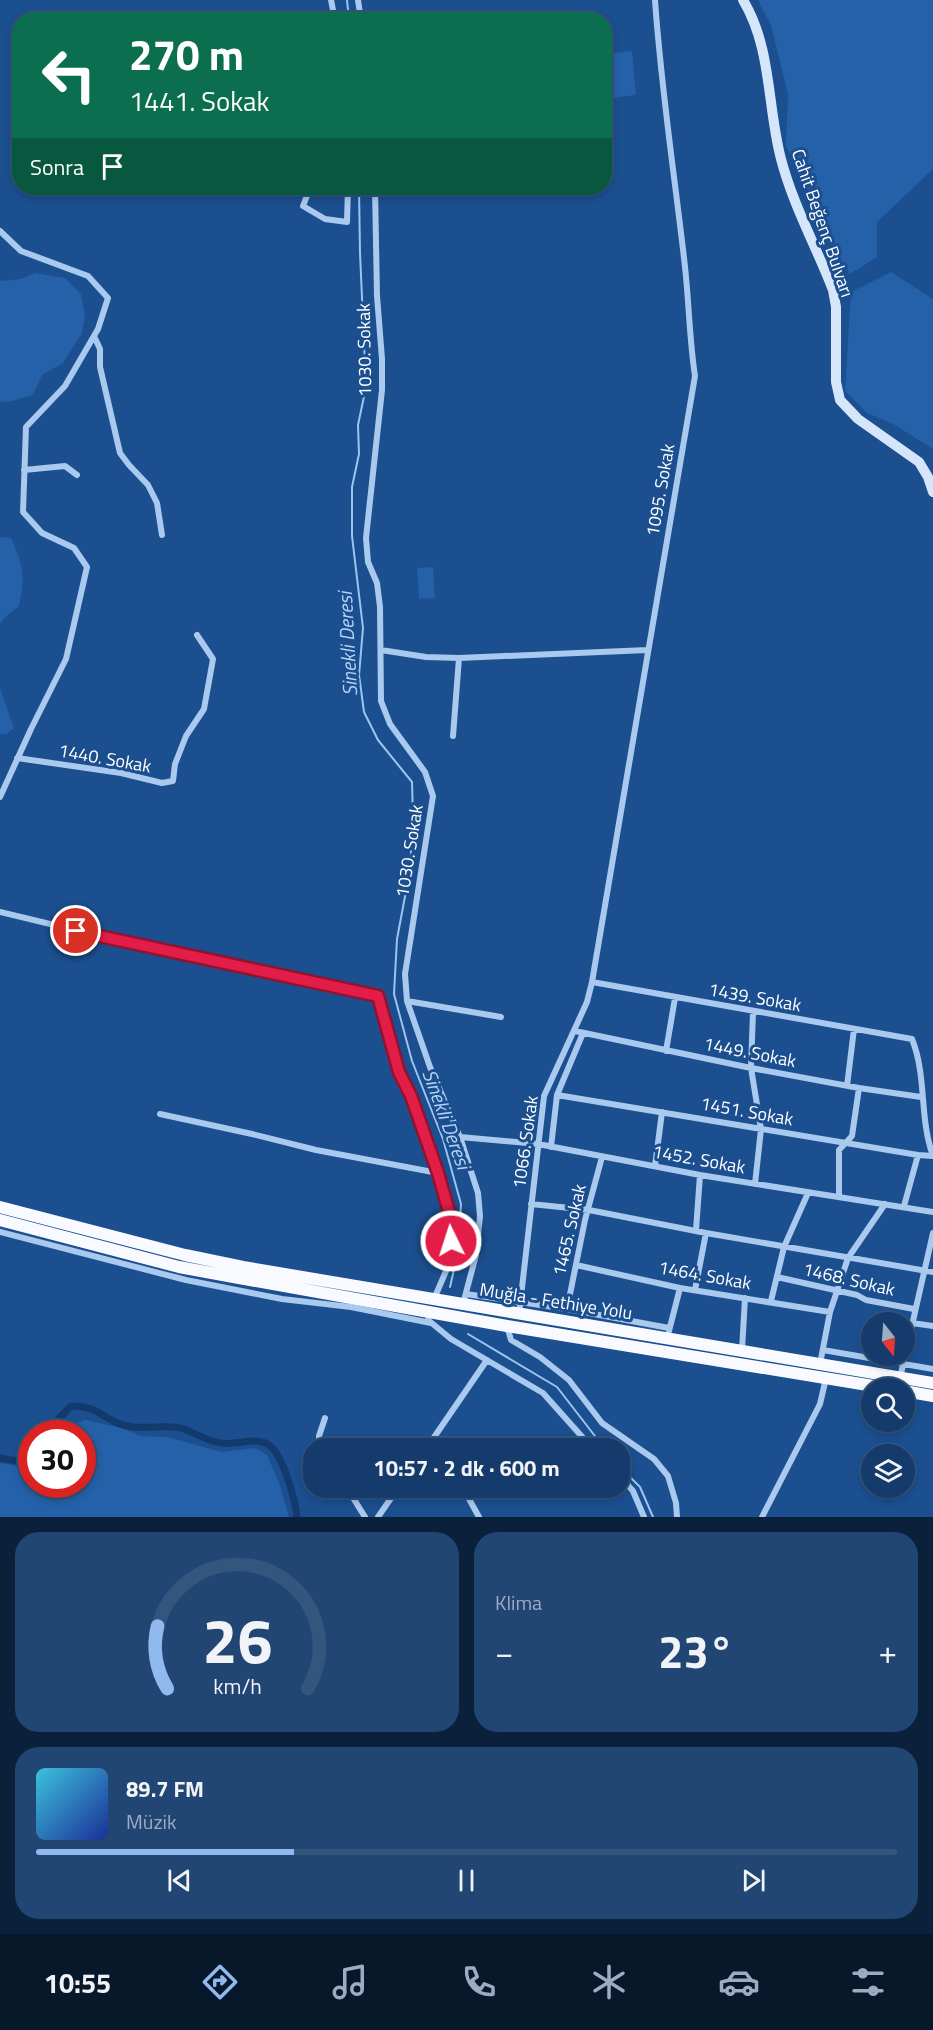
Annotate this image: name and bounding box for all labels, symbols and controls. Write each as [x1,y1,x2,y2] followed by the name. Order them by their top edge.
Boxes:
[129,22,244,86] text: 270 m
[30,36,108,114] icon: left
[129,80,269,121] text: 1441. Sokak
[785,145,861,301] street label: Cahit Beğenç Bulvarı
[30,150,84,184] text: Sonra
[96,150,129,183] icon: arrive
[350,303,378,397] street label: 1030. Sokak
[639,441,681,538] street label: 1095. Sokak
[329,588,365,697] water label: Sinekli Deresi
[57,737,154,779] street label: 1440. Sokak
[388,802,430,899] street label: 1030. Sokak
[50,905,101,956] pin
[59,914,92,947] icon: arrive
[707,976,804,1018] street label: 1439. Sokak
[701,1030,799,1074] street label: 1449. Sokak
[415,1065,480,1176] water label: Sinekli Deresi
[699,1090,796,1132] street label: 1451. Sokak
[505,1093,545,1190] street label: 1066. Sokak
[651,1138,748,1180] street label: 1452. Sokak
[545,1181,593,1279] street label: 1465. Sokak
[419,1209,483,1273] position arrow
[657,1254,754,1296] street label: 1464. Sokak
[800,1255,898,1303] street label: 1468. Sokak
[478,1276,634,1326] street label: Muğla - Fethiye Yolu
[861,1312,915,1366] north arrow
[861,1312,915,1498] map controls
[861,1378,915,1432] button: search
[18,1420,96,1498] speed limit sign: 30
[861,1444,915,1498] button: layers
[373,1451,560,1485] text: 10:57 · 2 dk · 600 m
[495,1587,542,1618] text: Klima
[202,1592,272,1687] text: 26
[658,1617,734,1685] text: 23°
[495,1627,513,1677] text: −
[879,1627,897,1677] text: +
[213,1670,261,1702] text: km/h
[126,1772,204,1806] text: 89.7 FM
[126,1806,176,1837] text: Müzik
[163,1864,196,1897] icon: previous
[450,1864,483,1897] icon: pause
[737,1864,770,1897] icon: next
[199,1961,241,2003] icon: directions
[329,1961,371,2003] icon: music
[458,1961,500,2003] icon: phone
[588,1961,630,2003] icon: climate
[718,1961,760,2003] icon: car
[847,1961,889,2003] icon: filters
[44,1962,111,2003] text: 10:55

